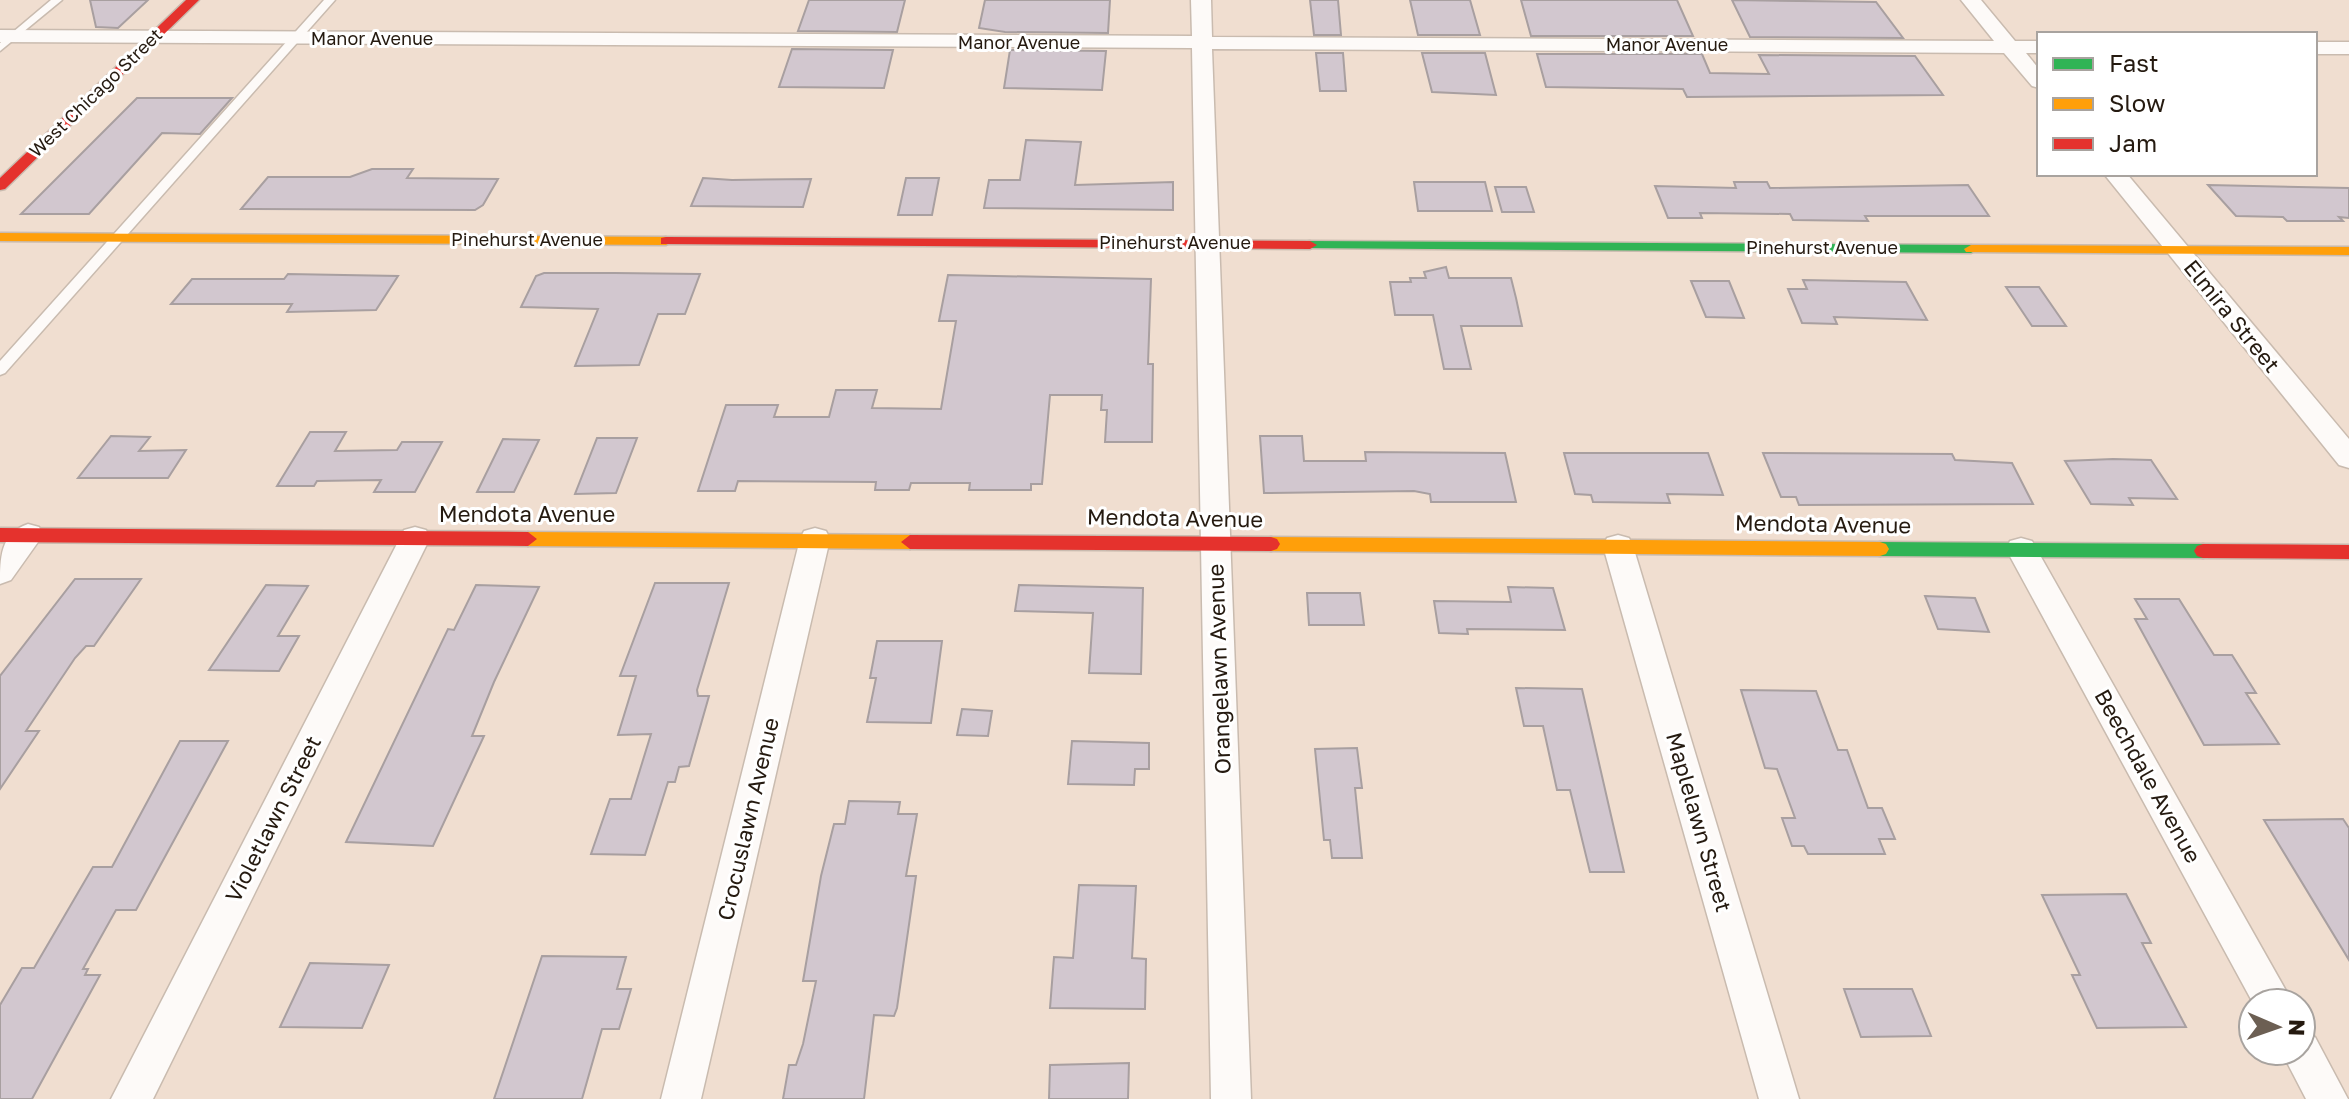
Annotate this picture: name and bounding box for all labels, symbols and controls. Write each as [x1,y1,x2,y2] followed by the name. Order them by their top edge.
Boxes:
[24,23,166,161] street label: West Chicago Street
[311,27,433,49] street label: Manor Avenue
[958,31,1080,53] street label: Manor Avenue
[2037,32,2317,176] legend
[1606,33,1728,55] street label: Manor Avenue
[2109,48,2159,77] text: Fast
[2109,88,2165,117] text: Slow
[2109,128,2157,157] text: Jam
[451,228,603,250] street label: Pinehurst Avenue
[1099,231,1251,253] street label: Pinehurst Avenue
[1746,236,1898,258] street label: Pinehurst Avenue
[2179,254,2286,378] street label: Elmira Street
[439,500,615,527] street label: Mendota Avenue
[1087,502,1263,533] street label: Mendota Avenue
[1735,508,1911,539] street label: Mendota Avenue
[1201,563,1236,775] street label: Orangelawn Avenue
[2089,684,2207,867] street label: Beechdale Avenue
[711,715,784,923] street label: Crocuslawn Avenue
[1661,729,1738,915] street label: Maplelawn Street
[219,731,326,907] street label: Violetlawn Street
[2237,987,2317,1067] north arrow
[2284,1019,2311,1037] text: N

